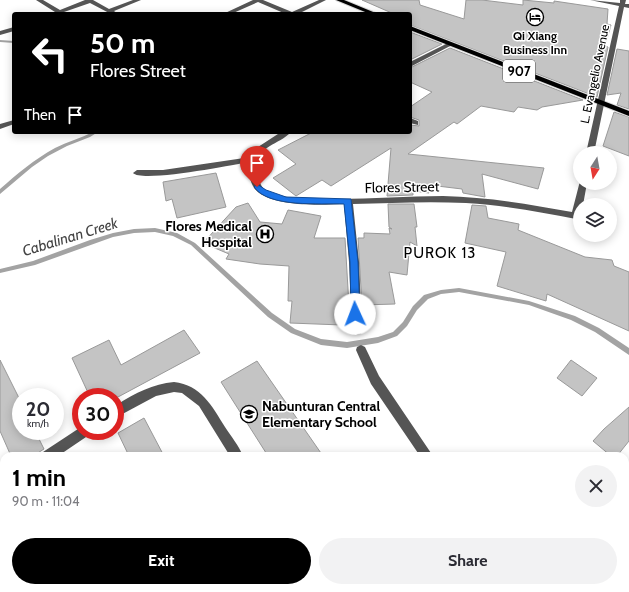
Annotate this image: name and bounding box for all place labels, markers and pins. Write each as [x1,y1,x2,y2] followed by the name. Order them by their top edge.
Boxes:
[525,7,545,27] hotel icon: Qi Xiang Business Inn
[503,28,567,57] place label: Qi Xiang Business Inn
[240,146,274,187] pin
[165,217,252,251] place label: Flores Medical Hospital
[255,224,275,244] hospital icon: Flores Medical Hospital
[262,397,381,431] place label: Nabunturan Central Elementary School
[239,404,259,424] school or university icon: Nabunturan Central Elementary School

